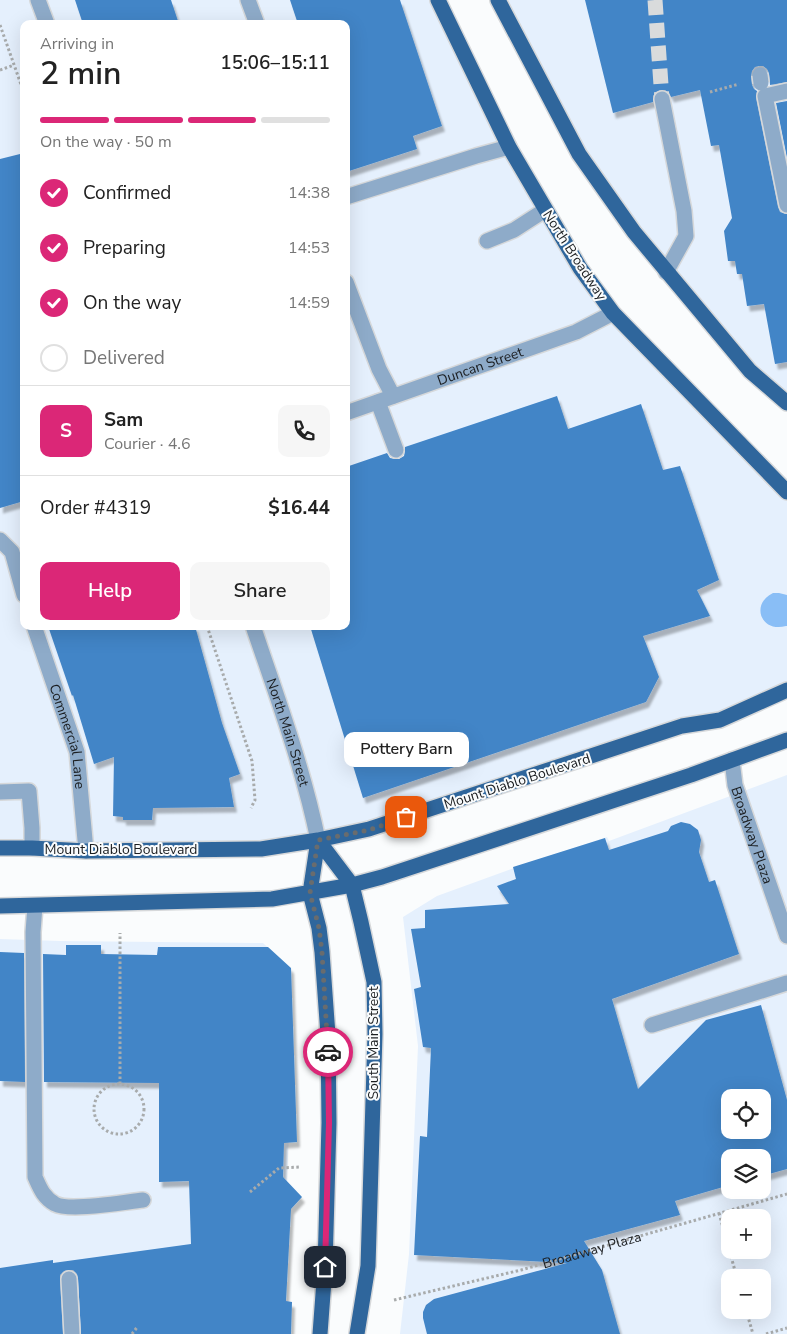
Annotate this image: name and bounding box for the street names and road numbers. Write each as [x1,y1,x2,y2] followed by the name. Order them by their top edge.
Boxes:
[538,207,611,305] street label: North Broadway
[435,342,526,390] street label: Duncan Street
[262,676,314,789] street label: North Main Street
[44,682,89,790] street label: Commercial Lane
[442,749,593,814] street label: Mount Diablo Boulevard
[726,784,777,886] street label: Broadway Plaza
[45,840,197,859] street label: Mount Diablo Boulevard
[364,986,383,1100] street label: South Main Street
[540,1227,643,1273] street label: Broadway Plaza

